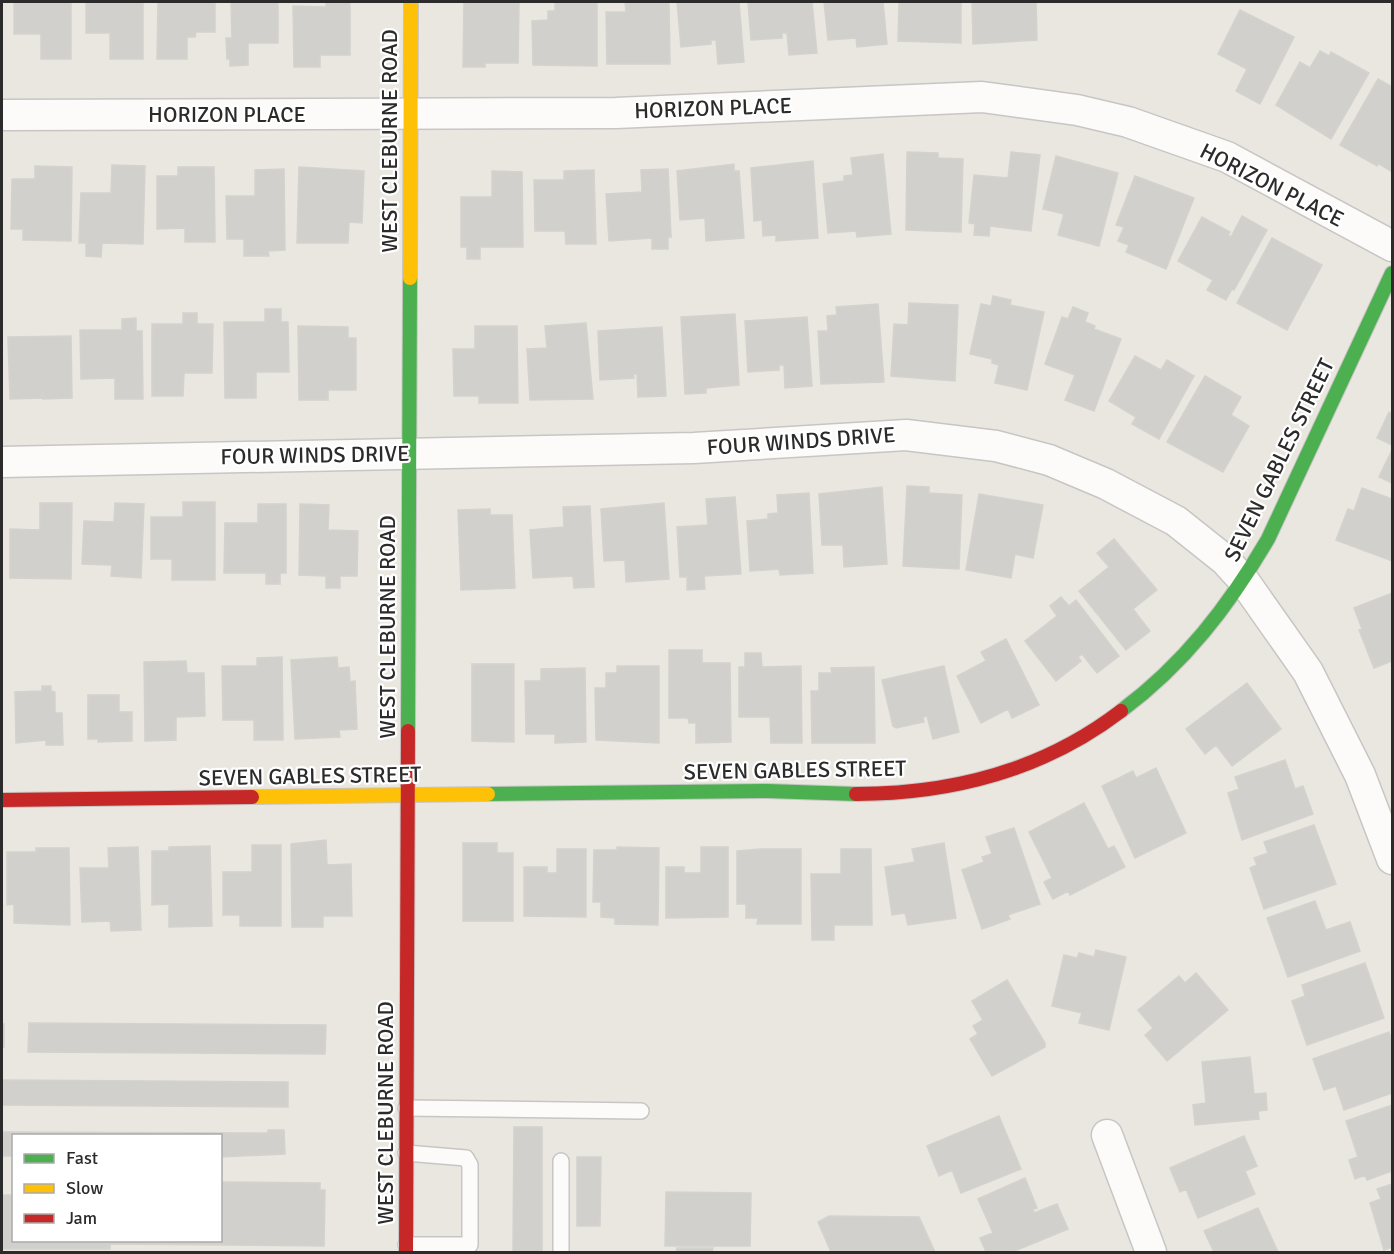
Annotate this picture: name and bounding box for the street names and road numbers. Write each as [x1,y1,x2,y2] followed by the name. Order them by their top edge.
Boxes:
[376,29,403,253] street label: WEST CLEBURNE ROAD
[634,92,792,124] street label: HORIZON PLACE
[148,101,306,128] street label: HORIZON PLACE
[1196,137,1348,233] street label: HORIZON PLACE
[1218,354,1340,566] street label: SEVEN GABLES STREET
[706,421,896,461] street label: FOUR WINDS DRIVE
[220,440,410,470] street label: FOUR WINDS DRIVE
[374,515,401,739] street label: WEST CLEBURNE ROAD
[683,755,907,785] street label: SEVEN GABLES STREET
[198,761,422,791] street label: SEVEN GABLES STREET
[372,1001,399,1225] street label: WEST CLEBURNE ROAD

